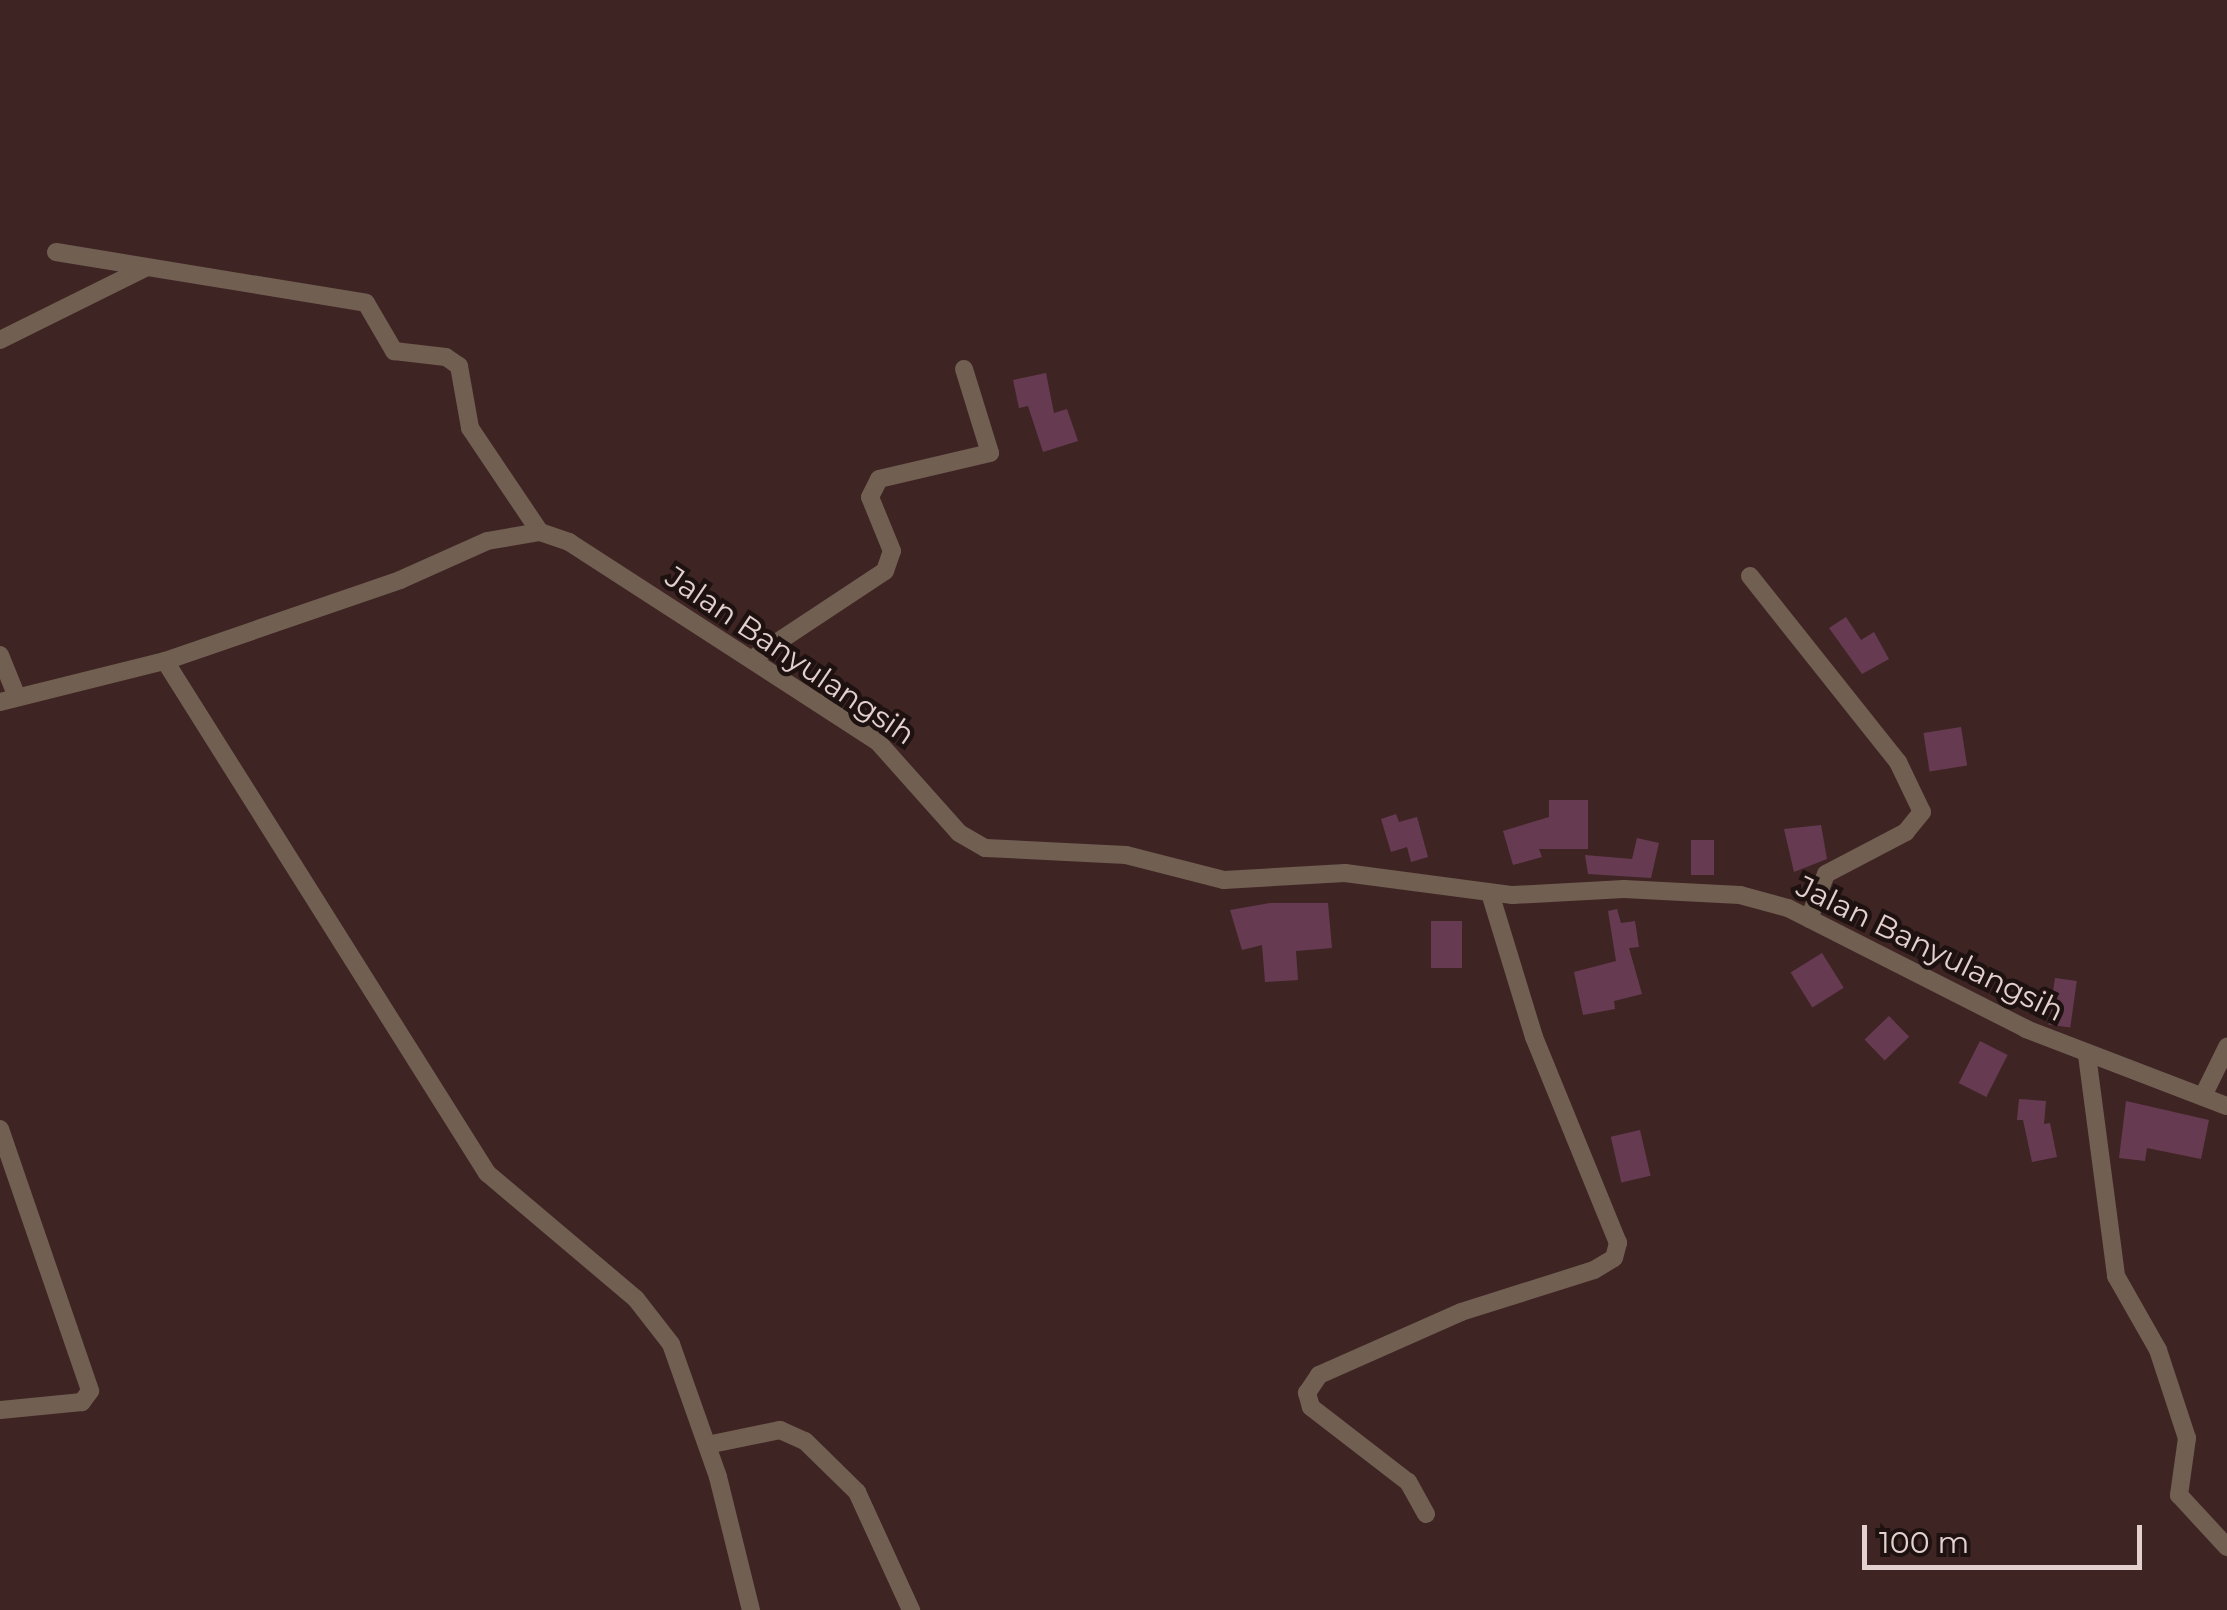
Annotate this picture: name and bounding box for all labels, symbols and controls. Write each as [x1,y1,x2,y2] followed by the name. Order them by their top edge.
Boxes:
[659,559,921,753] street label: Jalan Banyulangsih
[1791,869,2069,1029] street label: Jalan Banyulangsih
[1867,1505,2147,1567] scale bar
[1879,1524,1969,1561] text: 100 m

